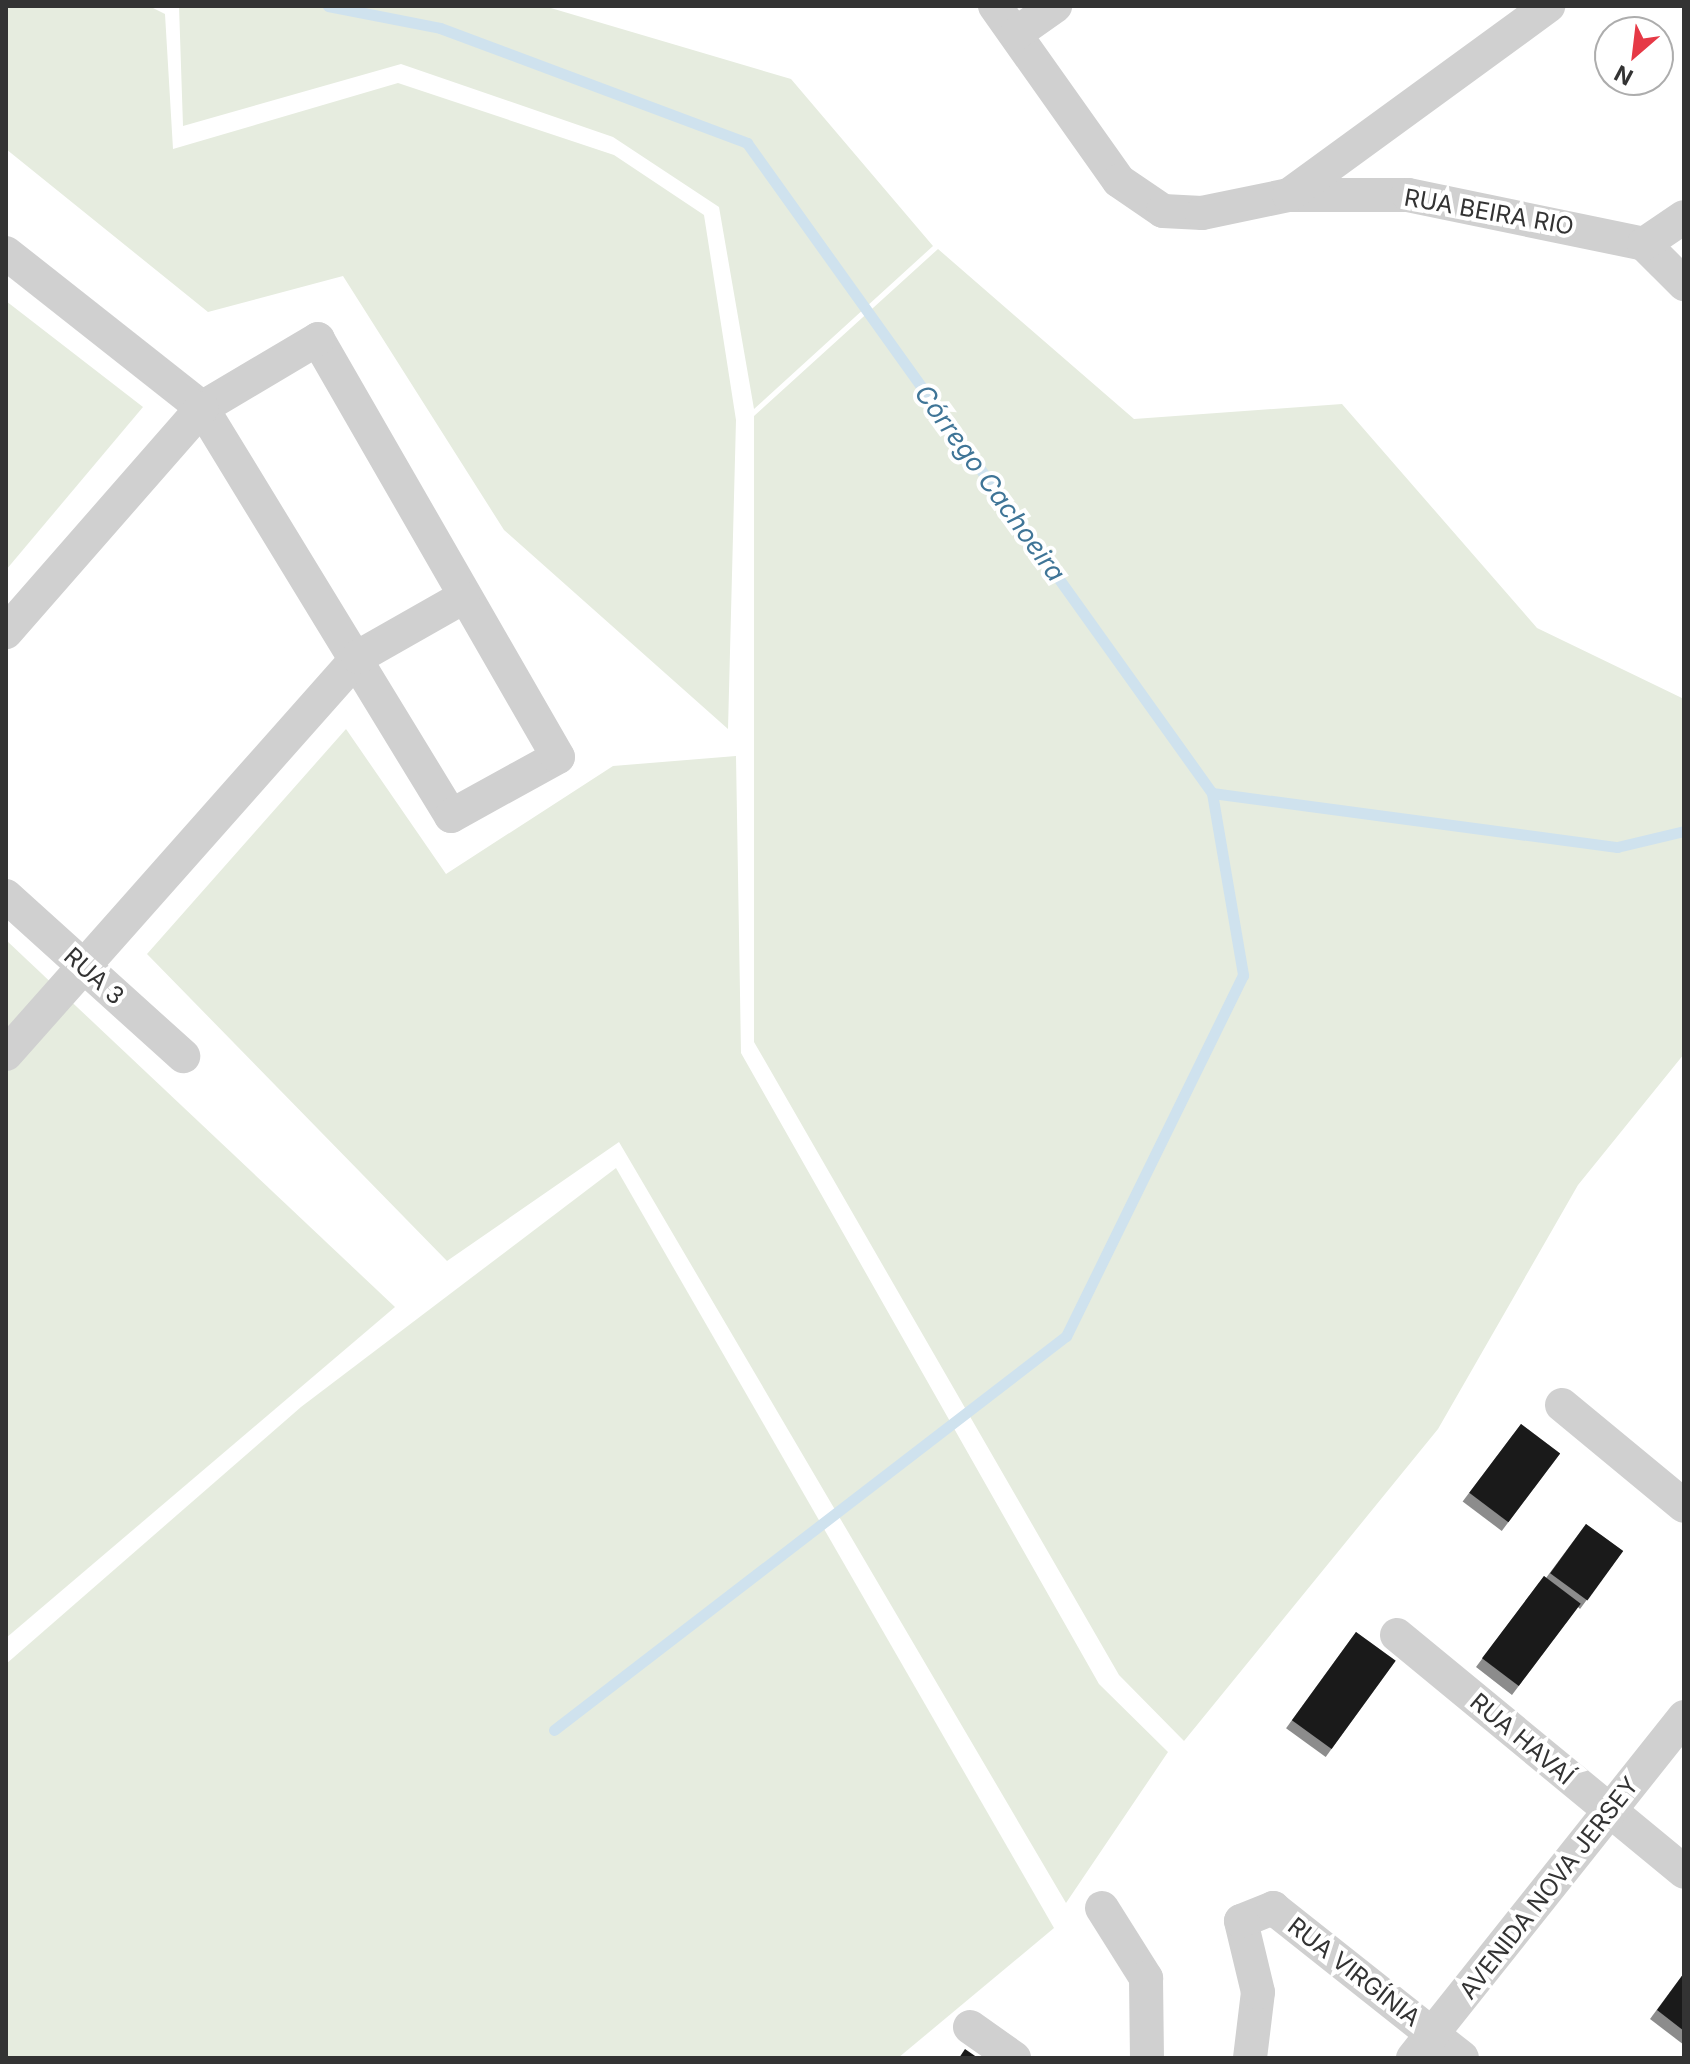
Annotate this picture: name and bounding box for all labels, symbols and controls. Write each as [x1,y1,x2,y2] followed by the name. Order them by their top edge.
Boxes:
[1594,16,1674,96] north arrow
[1610,60,1637,91] text: N
[1402,183,1576,241] street label: RUA BEIRA RIO
[908,379,1072,587] water label: Córrego Cachoeira
[58,942,130,1010] street label: RUA 3
[1464,1687,1580,1791] street label: RUA HAVAÍ
[1453,1771,1645,2005] street label: AVENIDA NOVA JERSEY
[1282,1911,1426,2033] street label: RUA VIRGÍNIA

